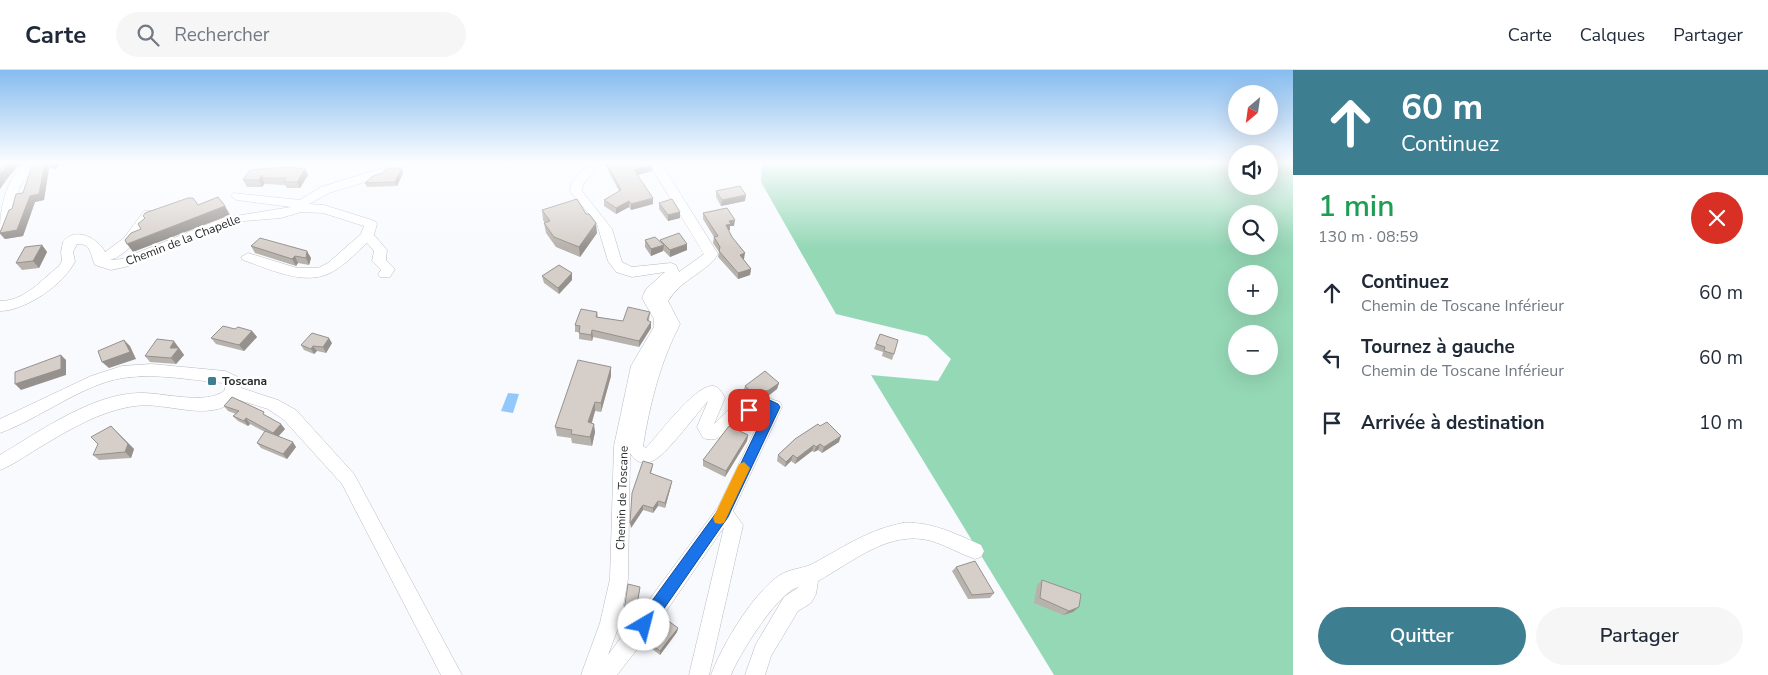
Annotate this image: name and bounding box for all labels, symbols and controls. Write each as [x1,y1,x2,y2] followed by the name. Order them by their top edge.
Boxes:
[116,12,466,57] search box
[25,19,86,51] text: Carte
[134,21,162,49] icon: search
[174,22,270,48] text: Rechercher
[1508,23,1552,47] text: Carte
[1580,23,1645,47] text: Calques
[1673,23,1743,47] text: Partager
[1401,84,1483,131] text: 60 m
[1228,85,1278,135] north arrow
[1228,85,1278,375] map controls
[1318,90,1383,155] icon: ahead
[1401,129,1499,159] text: Continuez
[1228,145,1278,195] button: sound
[1318,186,1394,227] text: 1 min
[1691,192,1743,244] button: close
[1228,205,1278,255] button: search
[123,211,243,269] street label: Chemin de la Chapelle
[1318,226,1419,248] text: 130 m · 08:59
[1228,265,1278,315] button: +
[1361,269,1449,295] text: Continuez
[1318,279,1346,307] icon: ahead
[1699,280,1743,306] text: 60 m
[1361,295,1564,317] text: Chemin de Toscane Inférieur
[1228,325,1278,375] button: −
[1361,334,1515,360] text: Tournez à gauche
[1318,344,1346,372] icon: left
[1699,345,1743,371] text: 60 m
[1361,360,1564,382] text: Chemin de Toscane Inférieur
[222,373,267,389] place label: Toscana
[206,375,218,387] marker: Toscana
[728,389,770,431] pin
[735,396,763,424] icon: arrive
[1318,409,1346,437] icon: arrive
[1361,410,1545,436] text: Arrivée à destination
[1699,410,1743,436] text: 10 m
[612,445,632,551] street label: Chemin de Toscane
[617,598,669,650] position arrow
[1318,607,1526,665] button: Quitter
[1536,607,1743,665] button: Partager

